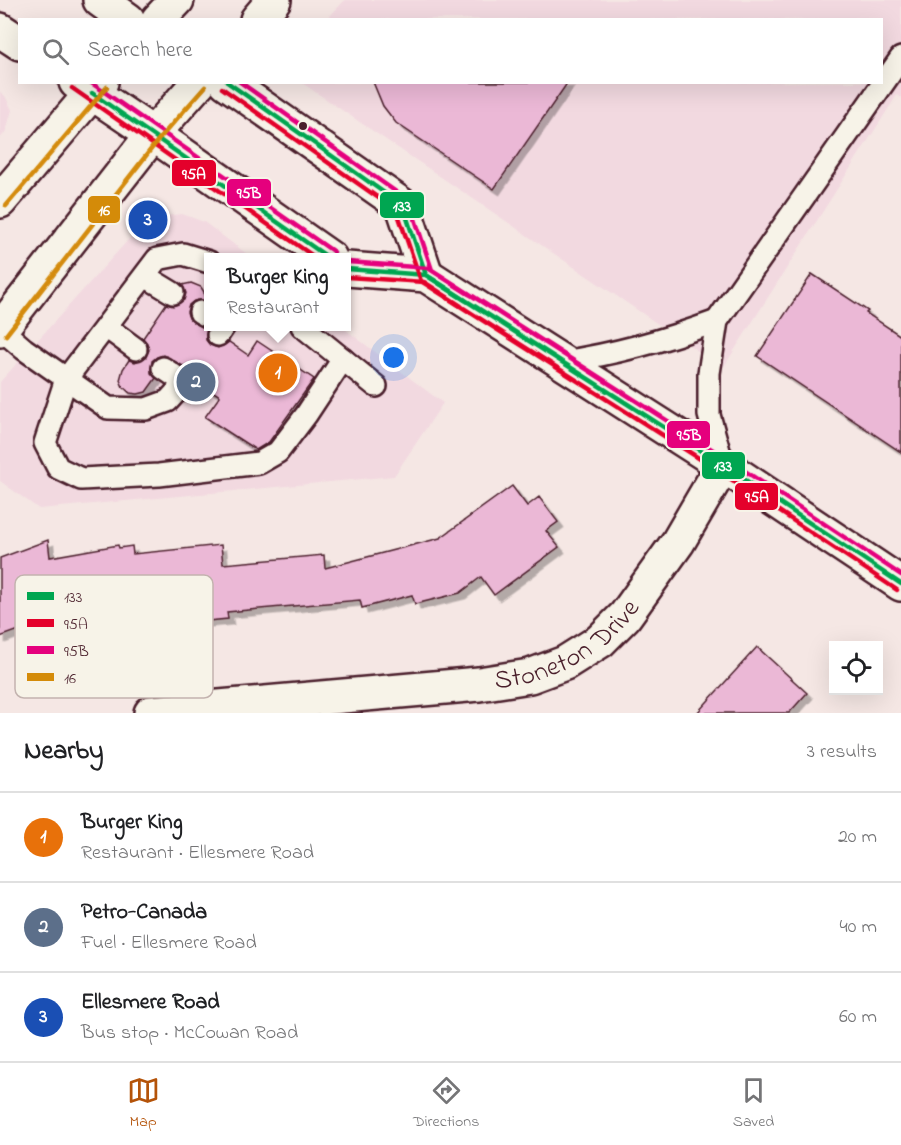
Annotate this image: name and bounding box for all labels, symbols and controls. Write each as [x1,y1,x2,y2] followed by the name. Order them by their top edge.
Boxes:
[18,18,883,84] search box
[39,35,72,68] icon: search
[87,35,192,67] text: Search here
[297,120,309,132] unlabelled marker
[171,159,217,187] line badge: 95A
[181,163,206,187] text: 95A
[226,178,272,207] line badge: 95B
[236,182,262,206] text: 95B
[379,191,425,219] line badge: 133
[87,195,121,224] line badge: 16
[393,195,412,219] text: 133
[128,198,168,242] pin: 3
[98,199,111,223] text: 16
[204,253,351,331] popup
[227,262,328,294] text: Burger King
[227,294,319,323] text: Restaurant
[379,343,408,372] your location
[258,350,298,395] pin: 1
[176,360,216,404] pin: 2
[666,420,711,449] line badge: 95B
[676,424,702,448] text: 95B
[701,451,746,480] line badge: 133
[714,455,733,479] text: 133
[734,482,779,511] line badge: 95A
[744,486,769,510] text: 95A
[15,575,213,698] legend
[64,586,82,610] text: 133
[492,591,651,701] street label: Stoneton Drive
[64,613,88,637] text: 95A
[64,640,89,664] text: 95B
[829,641,883,695] map controls
[829,641,883,695] button: locate
[64,667,76,691] text: 16
[24,733,103,771] text: Nearby
[807,738,877,767] text: 3 results
[81,807,183,839] text: Burger King
[40,823,47,852] text: 1
[838,823,877,852] text: 20 m
[81,839,314,868] text: Restaurant · Ellesmere Road
[81,897,207,929] text: Petro-Canada
[39,913,48,942] text: 2
[840,913,877,942] text: 40 m
[81,929,257,958] text: Fuel · Ellesmere Road
[81,987,220,1019] text: Ellesmere Road
[39,1003,48,1032] text: 3
[839,1003,877,1032] text: 60 m
[81,1019,298,1048] text: Bus stop · McCowan Road
[127,1074,160,1134] tab: Map
[413,1074,479,1134] tab: Directions
[733,1074,774,1134] tab: Saved

